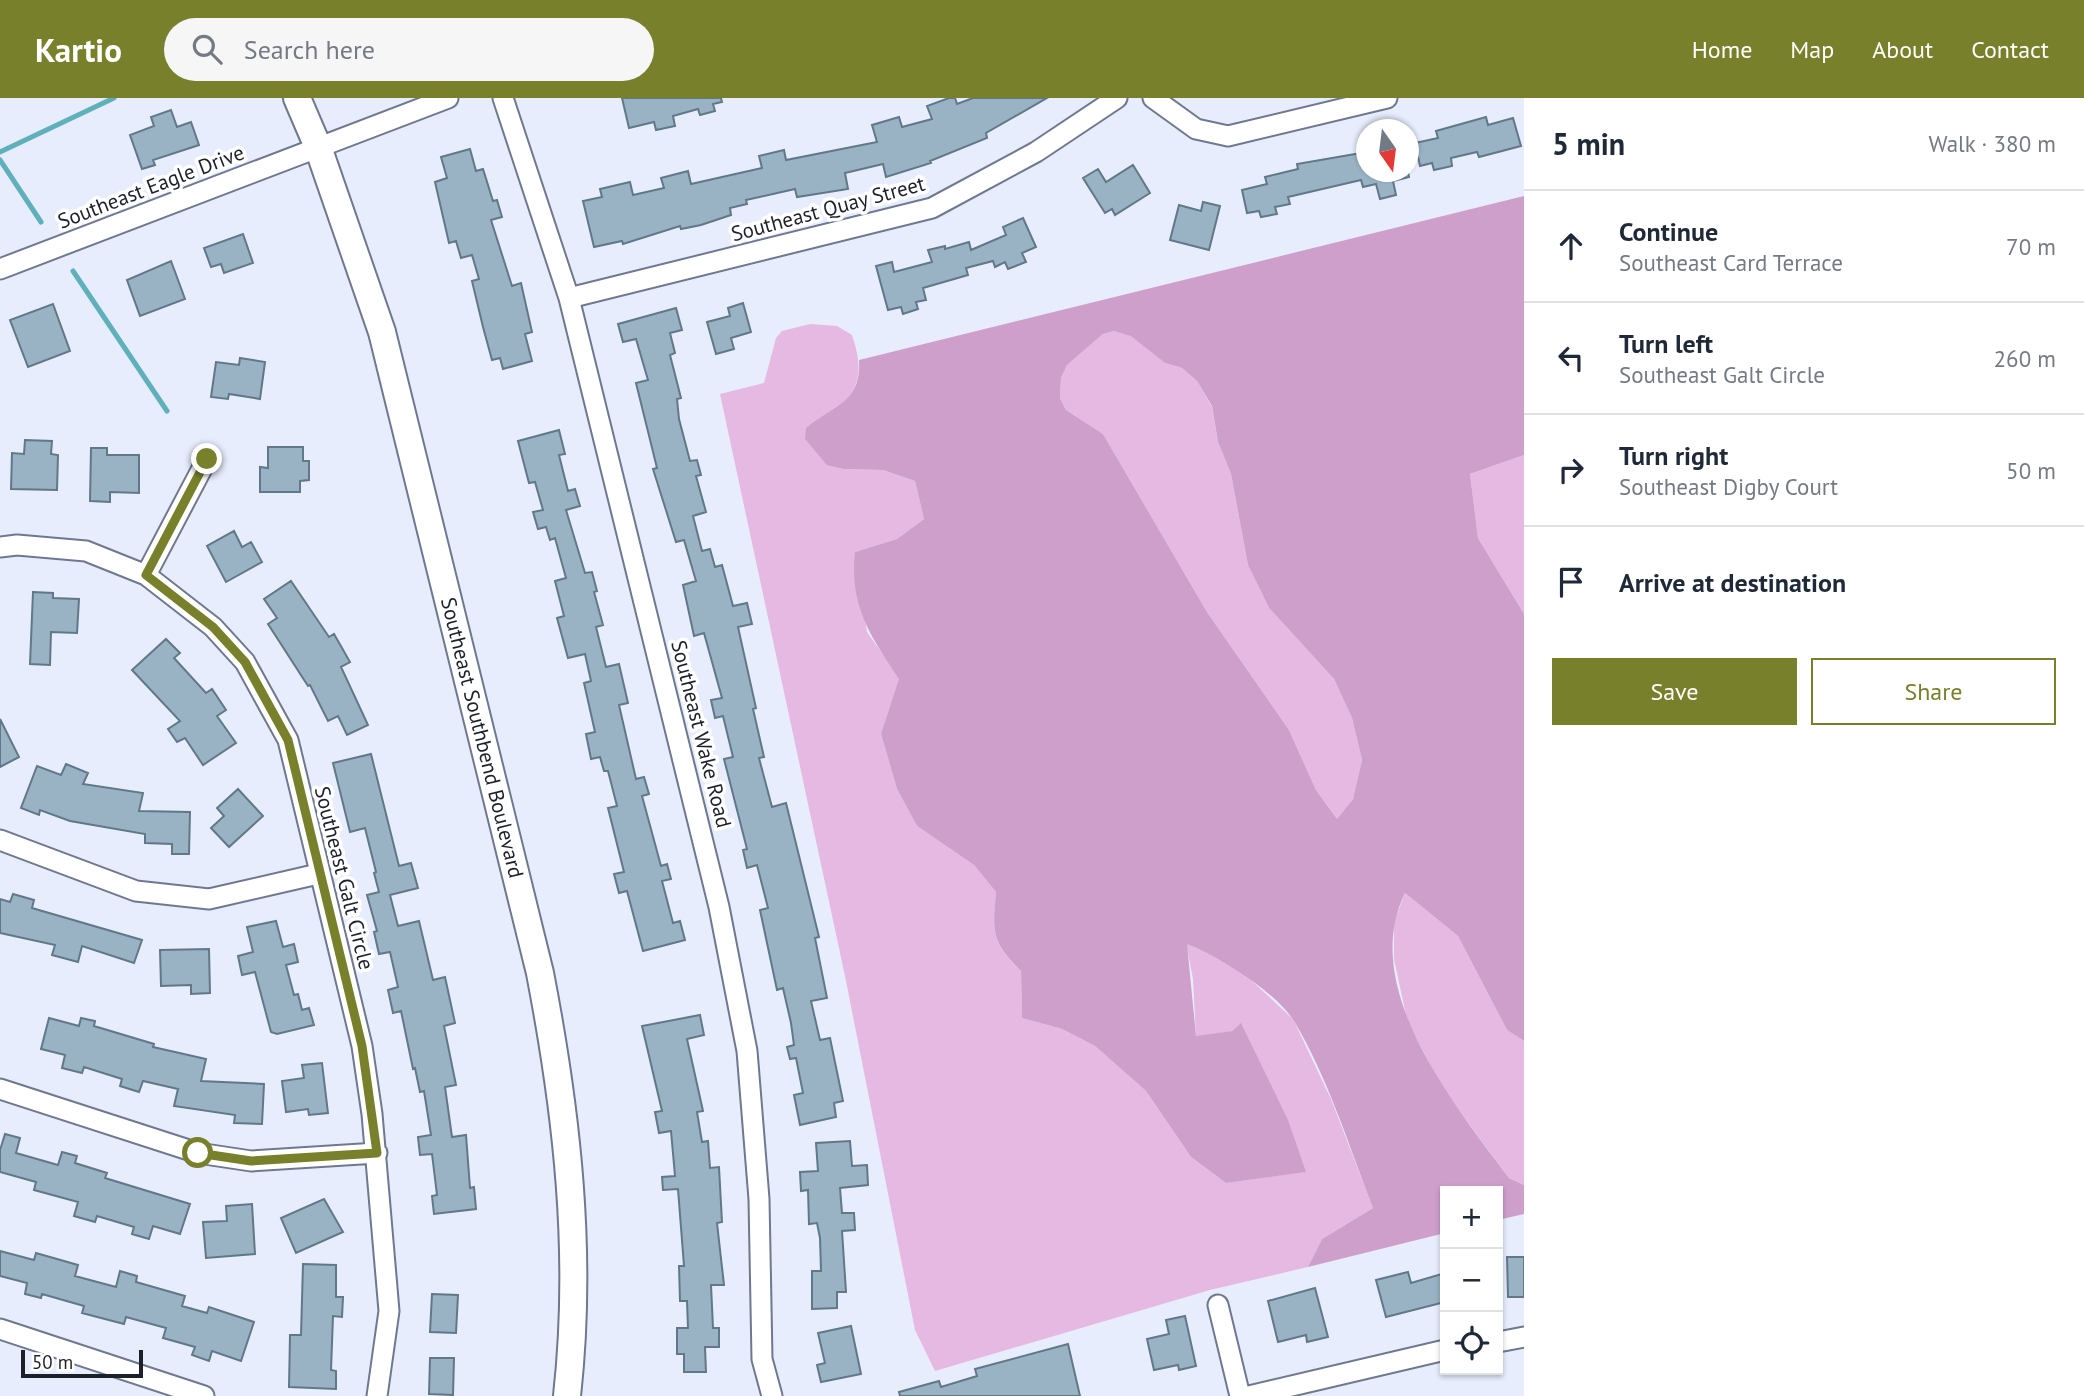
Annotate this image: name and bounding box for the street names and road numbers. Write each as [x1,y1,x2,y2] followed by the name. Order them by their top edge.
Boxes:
[54,139,248,235] street label: Southeast Eagle Drive
[728,170,928,247] street label: Southeast Quay Street
[435,595,530,881] street label: Southeast Southbend Boulevard
[665,637,738,830] street label: Southeast Wake Road
[309,783,380,972] street label: Southeast Galt Circle

